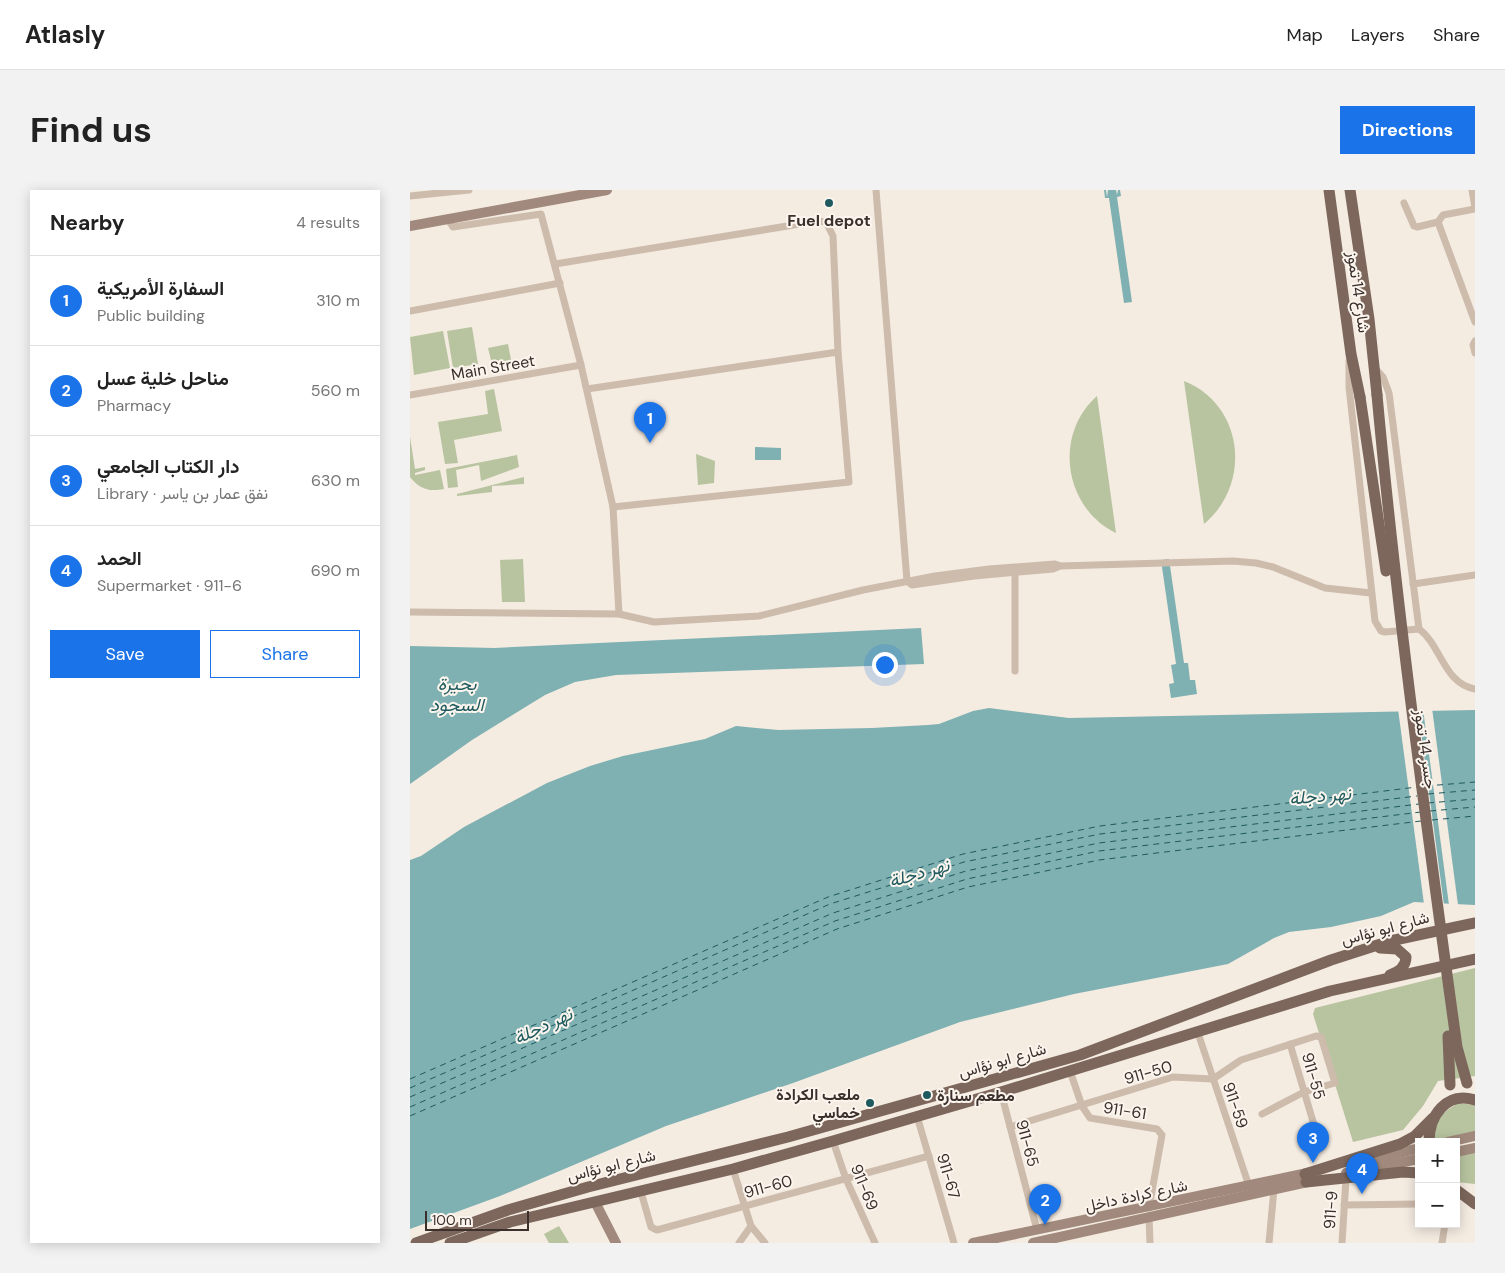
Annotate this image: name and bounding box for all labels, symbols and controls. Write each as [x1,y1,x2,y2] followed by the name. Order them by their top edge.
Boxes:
[25,19,105,50] text: Atlasly
[1287,23,1323,47] text: Map
[1351,23,1405,47] text: Layers
[1433,23,1480,47] text: Share
[1340,106,1475,154] button: Directions
[30,107,152,153] text: Find us
[823,197,835,209] marker: Fuel depot
[50,209,124,237] text: Nearby
[787,210,871,231] place label: Fuel depot
[296,212,360,233] text: 4 results
[1341,249,1375,334] street label: شارع 14 تموز
[97,276,224,301] text: السفارة الأمريكية
[63,290,69,311] text: 1
[316,290,360,311] text: 310 m
[97,305,205,326] text: Public building
[450,350,537,385] street label: Main Street
[97,366,229,391] text: مناحل خلية عسل
[61,380,71,401] text: 2
[311,380,360,401] text: 560 m
[97,395,171,416] text: Pharmacy
[634,402,666,443] pin: 1
[97,454,240,479] text: دار الكتاب الجامعي
[61,470,71,491] text: 3
[311,470,360,491] text: 630 m
[97,483,268,504] text: Library · نفق عمار بن ياسر
[97,546,142,571] text: الحمد
[61,560,71,581] text: 4
[311,560,360,581] text: 690 m
[97,575,242,596] text: Supermarket · 911-6
[50,630,200,678] button: Save
[210,630,360,678] button: Share
[872,652,898,678] your location
[430,672,486,717] water label: بحيرة السجود
[1409,707,1442,791] street label: جسر 14 تموز
[1288,781,1353,811] water label: نهر دجلة
[886,853,953,893] water label: نهر دجلة
[1339,907,1432,951] street label: شارع ابو نؤاس
[510,1002,577,1050] water label: نهر دجلة
[956,1038,1049,1084] street label: شارع ابو نؤاس
[1297,1050,1330,1102] street label: 911-55
[1122,1056,1175,1089] street label: 911-50
[1218,1079,1253,1131] street label: 911-59
[776,1084,860,1126] place label: ملعب الكرادة خماسي
[937,1085,1015,1106] place label: مطعم سنارة
[921,1089,933,1101] marker: مطعم سنارة
[864,1097,876,1109] marker: ملعب الكرادة خماسي
[1102,1097,1148,1124] street label: 911-61
[1011,1117,1044,1169] street label: 911-65
[1297,1122,1329,1163] pin: 3
[1415,1138,1460,1228] map controls
[1415,1138,1460,1183] button: +
[565,1144,658,1188] street label: شارع ابو نؤاس
[932,1151,965,1201] street label: 911-67
[1346,1153,1378,1194] pin: 4
[846,1161,883,1213] street label: 911-69
[742,1170,795,1203] street label: 911-60
[1083,1174,1190,1218] street label: شارع كرادة داخل
[1415,1183,1460,1228] button: −
[1029,1184,1061,1225] pin: 2
[1319,1190,1342,1230] street label: 911-9
[425,1208,529,1231] scale bar
[432,1211,472,1229] text: 100 m

